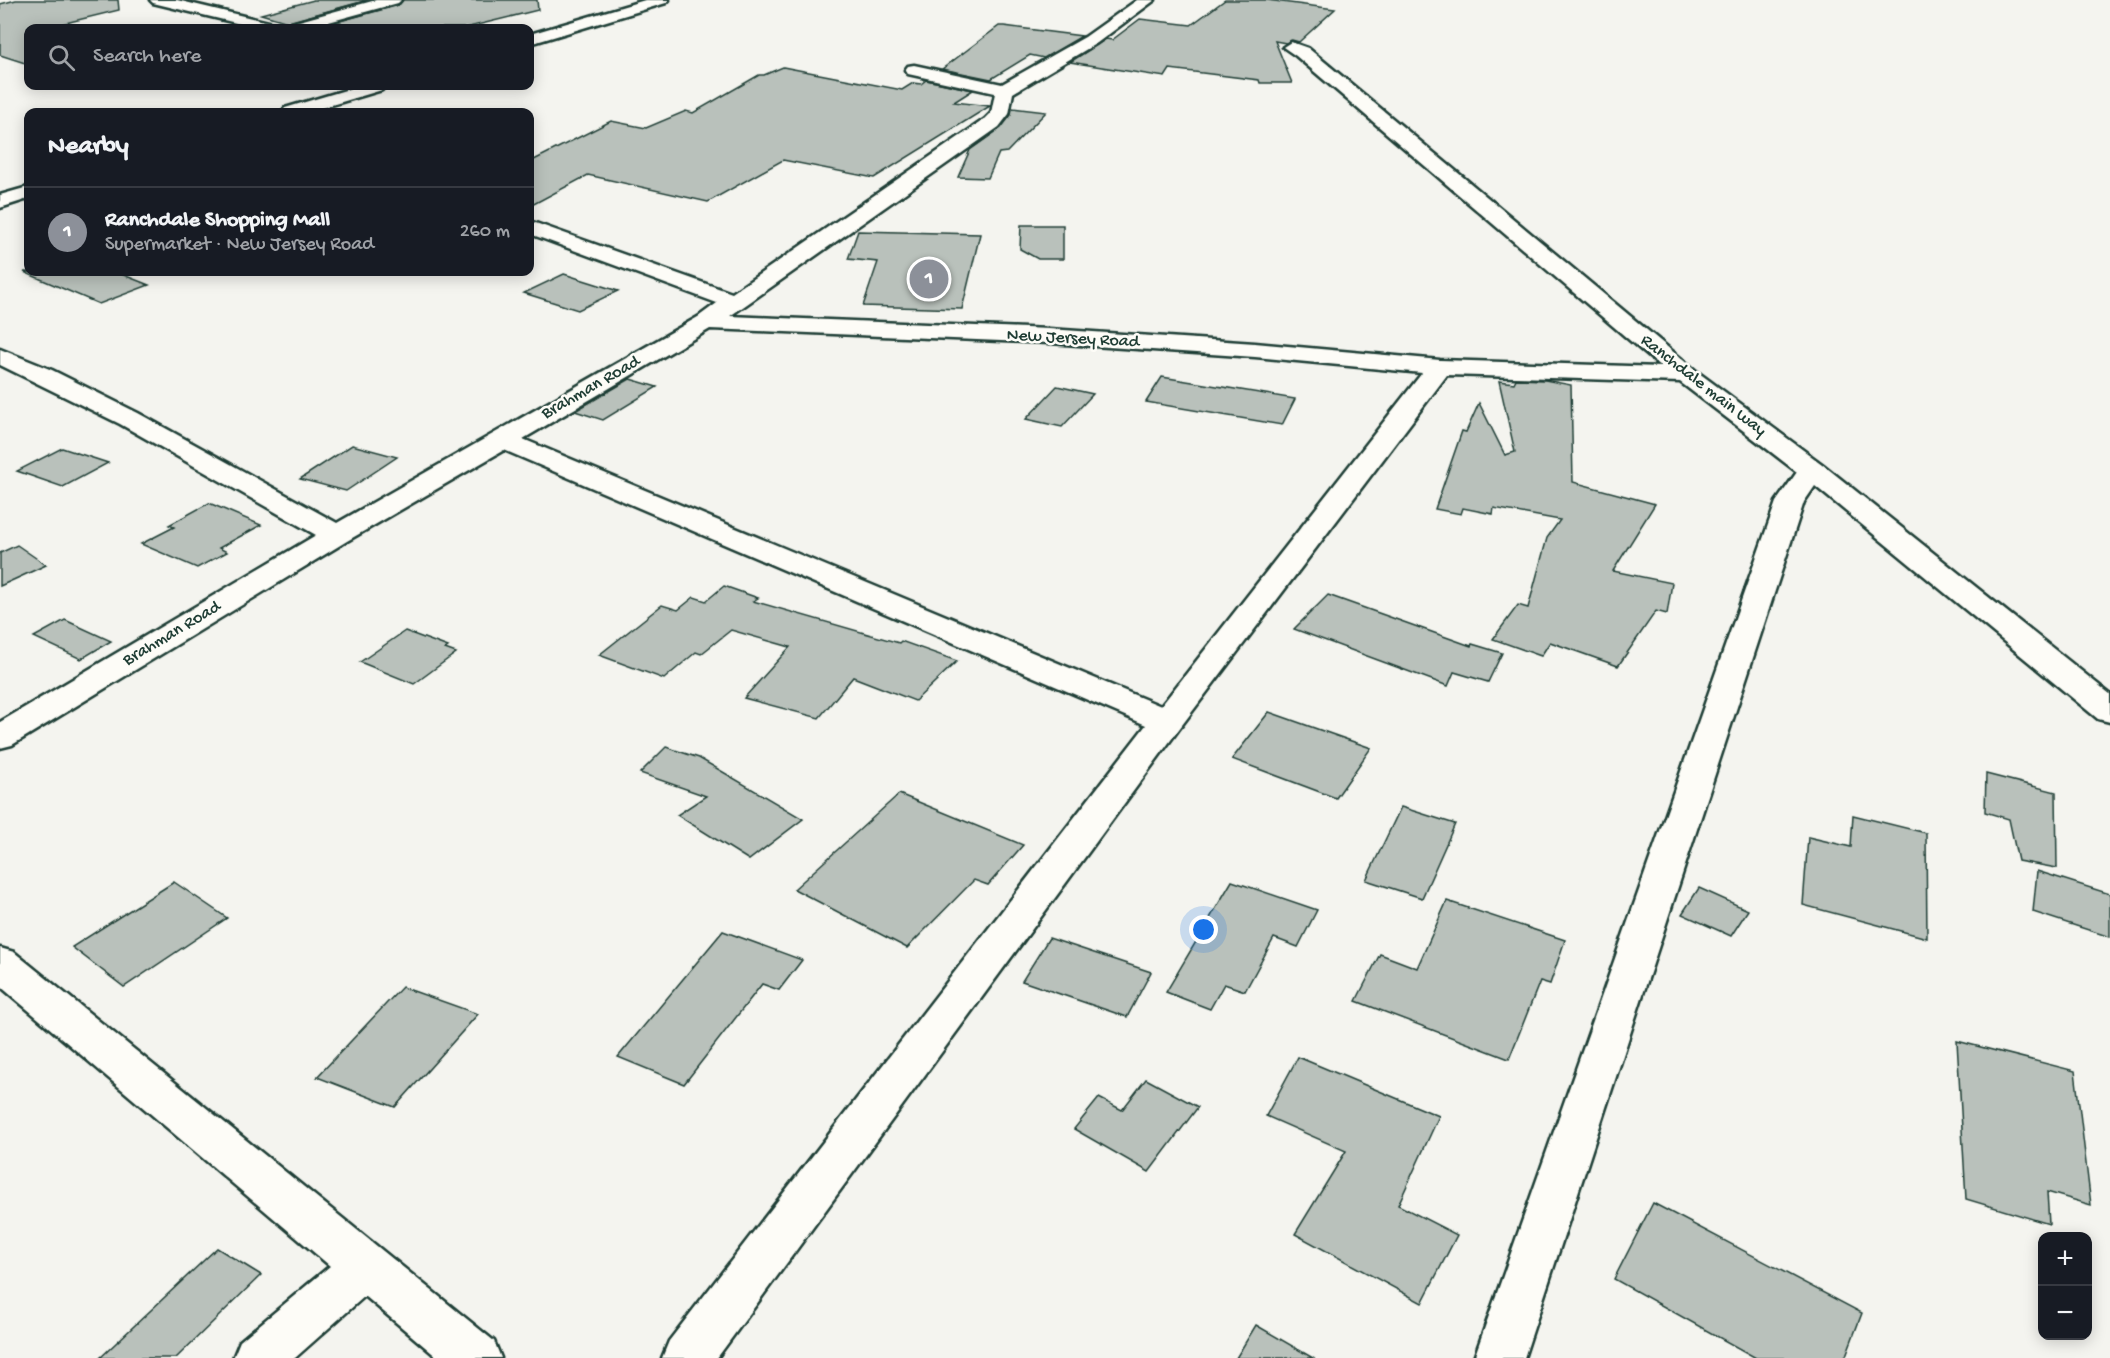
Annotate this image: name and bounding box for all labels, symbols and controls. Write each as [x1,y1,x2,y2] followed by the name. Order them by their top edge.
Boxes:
[24,24,534,90] search box
[45,41,78,74] icon: search
[93,44,201,70] text: Search here
[48,132,129,163] text: Nearby
[105,208,330,234] text: Ranchdale Shopping Mall
[63,221,72,244] text: 1
[460,221,510,244] text: 260 m
[105,234,374,257] text: Supermarket · New Jersey Road
[910,256,948,302] pin: 1
[1006,325,1141,353] street label: New Jersey Road
[1636,330,1770,442] street label: Ranchdale main way
[537,351,645,425] street label: Brahman Road
[119,596,226,672] street label: Brahman Road
[1189,915,1218,944] your location
[2038,1232,2092,1340] map controls
[2038,1232,2092,1286] button: +
[2038,1286,2092,1340] button: −

